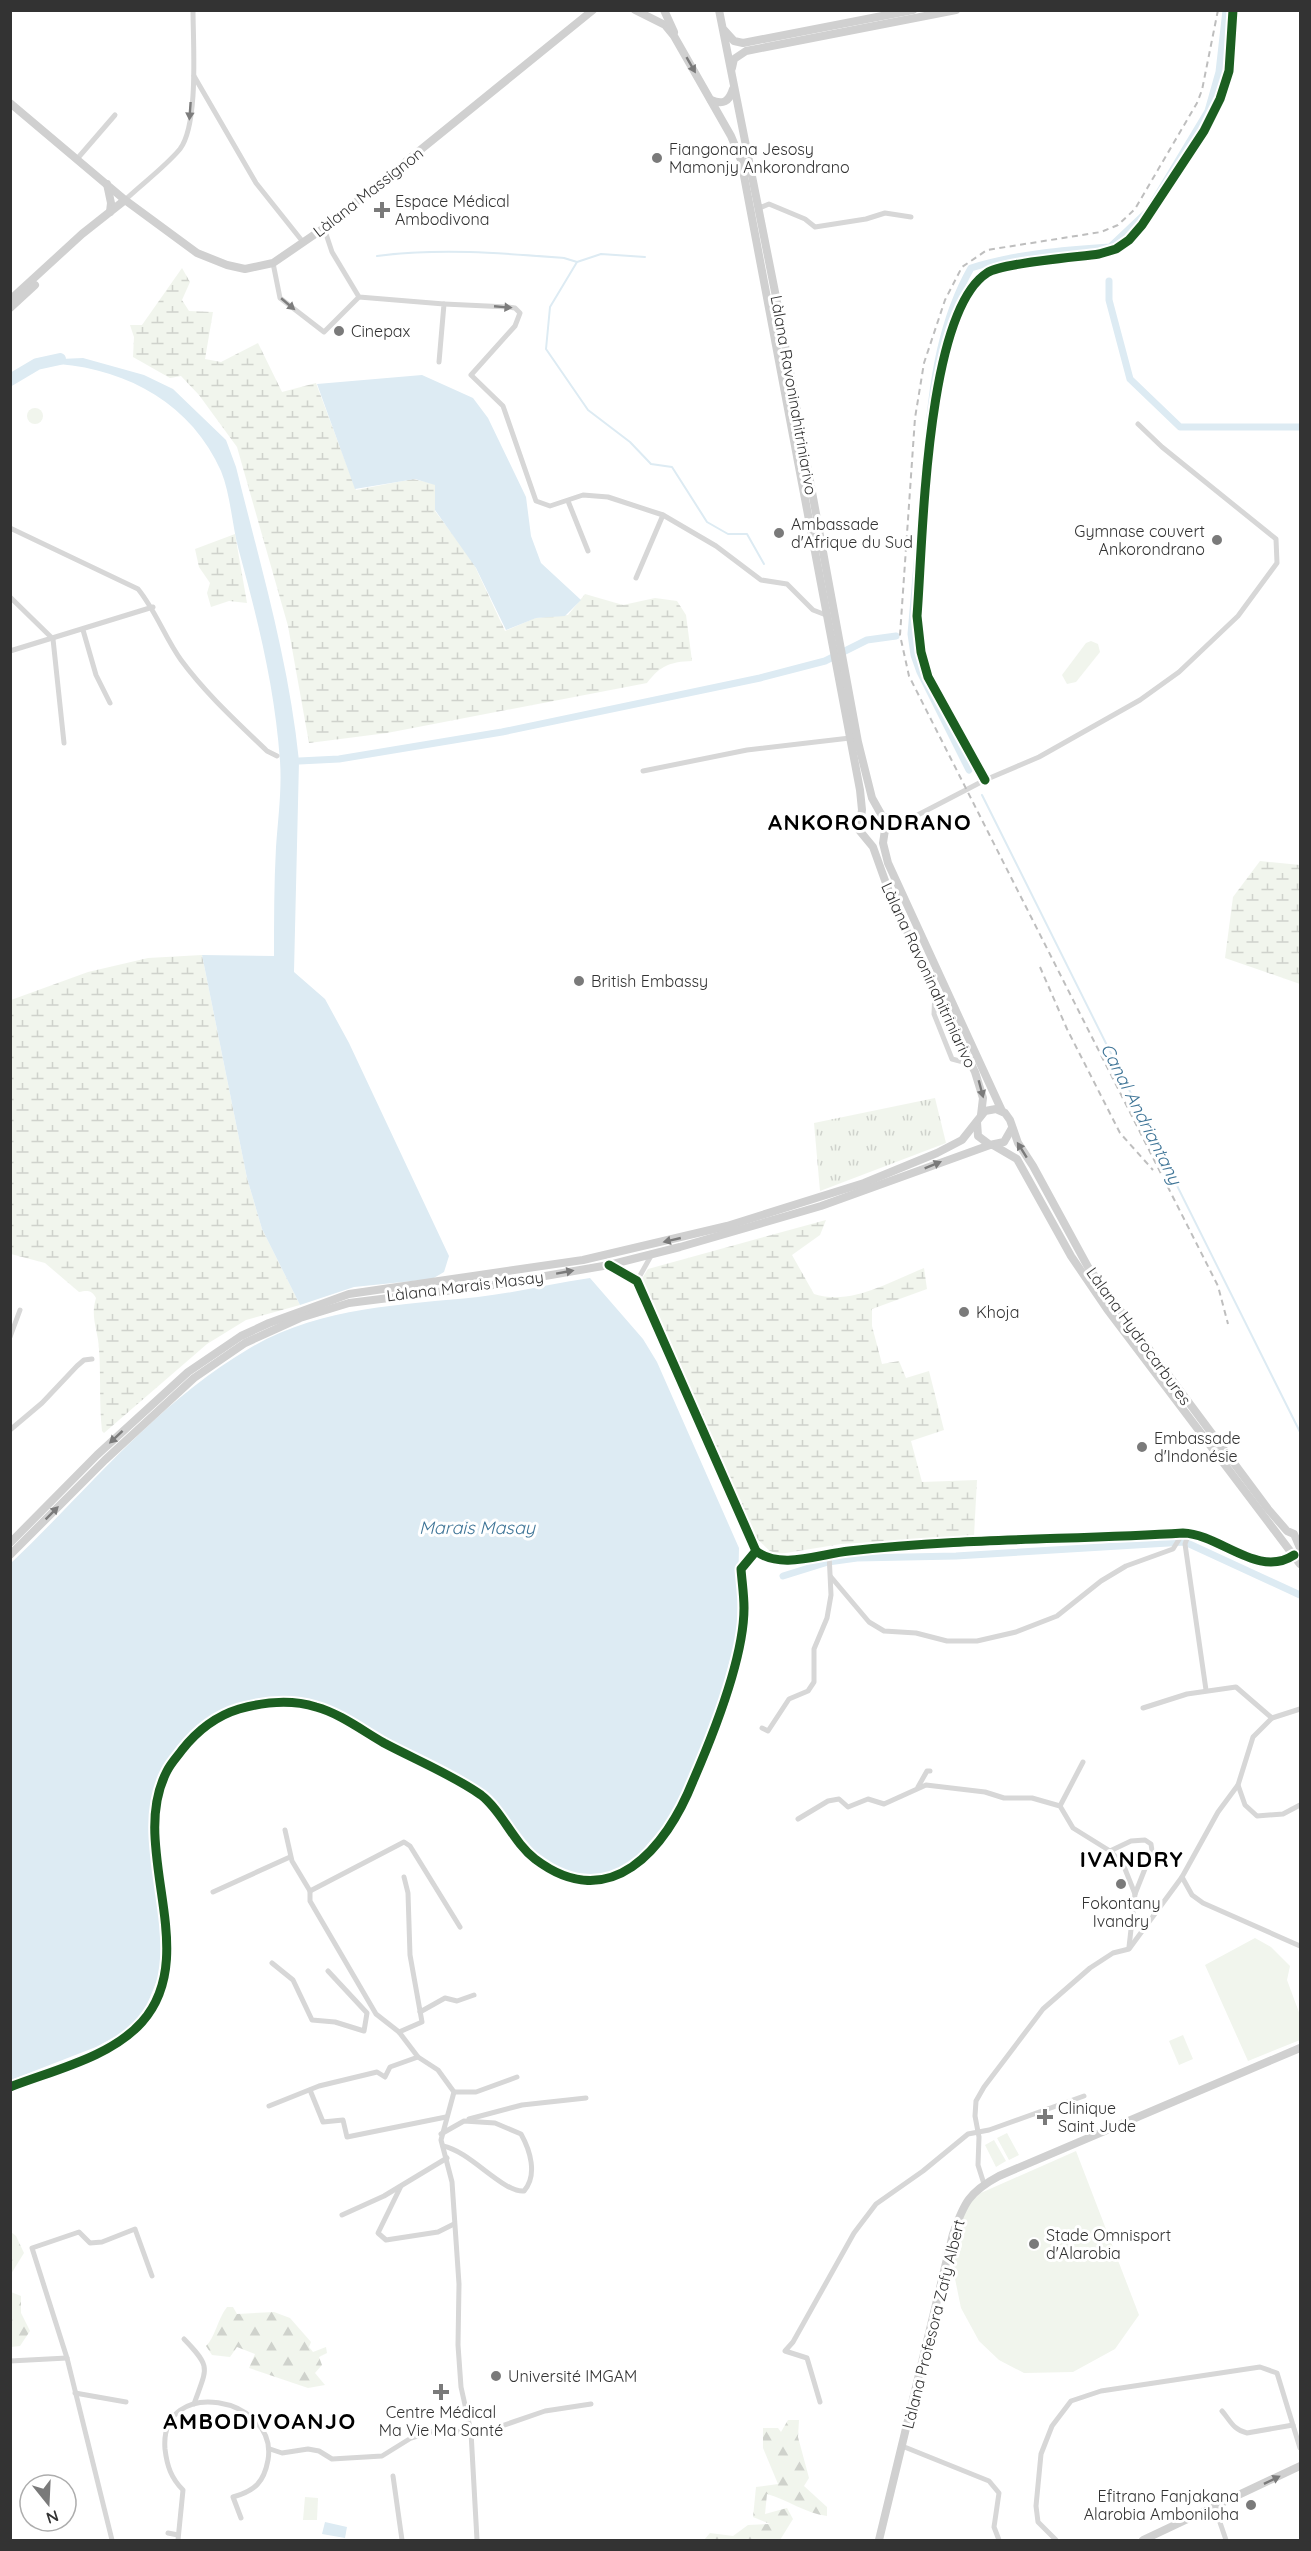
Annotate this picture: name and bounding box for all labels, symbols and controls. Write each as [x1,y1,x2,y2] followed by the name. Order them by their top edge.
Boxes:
[685,57,696,73] one-way arrow
[186,101,195,120] one-way arrow
[669,139,850,177] place label: Fiangonana Jesosy Mamonjy Ankorondrano
[309,143,427,241] street label: Làlana Massignon
[650,151,664,165] marker: Fiangonana Jesosy Mamonjy Ankorondrano
[395,191,510,229] place label: Espace Médical Ambodivona
[373,201,391,219] marker: Espace Médical Ambodivona
[767,294,821,496] street label: Làlana Ravoninahitriniarivo
[280,297,295,310] one-way arrow
[493,302,512,312] one-way arrow
[351,321,411,341] place label: Cinepax
[332,324,346,338] marker: Cinepax
[791,514,913,552] place label: Ambassade d'Afrique du Sud
[1074,521,1205,559] place label: Gymnase couvert Ankorondrano
[772,526,786,540] marker: Ambassade d'Afrique du Sud
[1210,533,1224,547] marker: Gymnase couvert Ankorondrano
[768,808,972,836] district label: ANKORONDRANO
[877,879,981,1071] street label: Làlana Ravoninahitriniarivo
[591,971,708,991] place label: British Embassy
[572,974,586,988] marker: British Embassy
[1096,1039,1188,1190] water label: Canal Andriantany
[976,1080,986,1098] one-way arrow
[1017,1142,1028,1158] one-way arrow
[924,1160,942,1169] one-way arrow
[662,1236,681,1246] one-way arrow
[1082,1263,1196,1409] street label: Làlana Hydrocarbures
[385,1266,545,1306] street label: Làlana Marais Masay
[556,1268,575,1277] one-way arrow
[976,1302,1020,1322] place label: Khoja
[957,1305,971,1319] marker: Khoja
[1154,1428,1241,1466] place label: Embassade d'Indonésie
[109,1430,123,1444] one-way arrow
[1135,1440,1149,1454] marker: Embassade d'Indonésie
[44,1507,58,1521] one-way arrow
[419,1516,537,1539] water label: Marais Masay
[1080,1845,1184,1873] district label: IVANDRY
[1114,1877,1128,1891] marker: Fokontany Ivandry
[1082,1893,1160,1931] place label: Fokontany Ivandry
[1058,2098,1136,2136] place label: Clinique Saint Jude
[1036,2108,1054,2126] marker: Clinique Saint Jude
[897,2217,969,2431] street label: Làlana Profesora Zafy Albert
[1046,2225,1171,2263] place label: Stade Omnisport d'Alarobia
[1027,2237,1041,2251] marker: Stade Omnisport d'Alarobia
[508,2366,637,2386] place label: Université IMGAM
[489,2369,503,2383] marker: Université IMGAM
[432,2383,450,2401] marker: Centre Médical Ma Vie Ma Santé
[379,2402,503,2440] place label: Centre Médical Ma Vie Ma Santé
[163,2407,357,2435] district label: AMBODIVOANJO
[18,2473,78,2533] north arrow
[1263,2475,1280,2485] one-way arrow
[1084,2486,1239,2524] place label: Efitrano Fanjakana Alarobia Amboniloha
[1244,2498,1258,2512] marker: Efitrano Fanjakana Alarobia Amboniloha
[44,2506,61,2529] text: N

